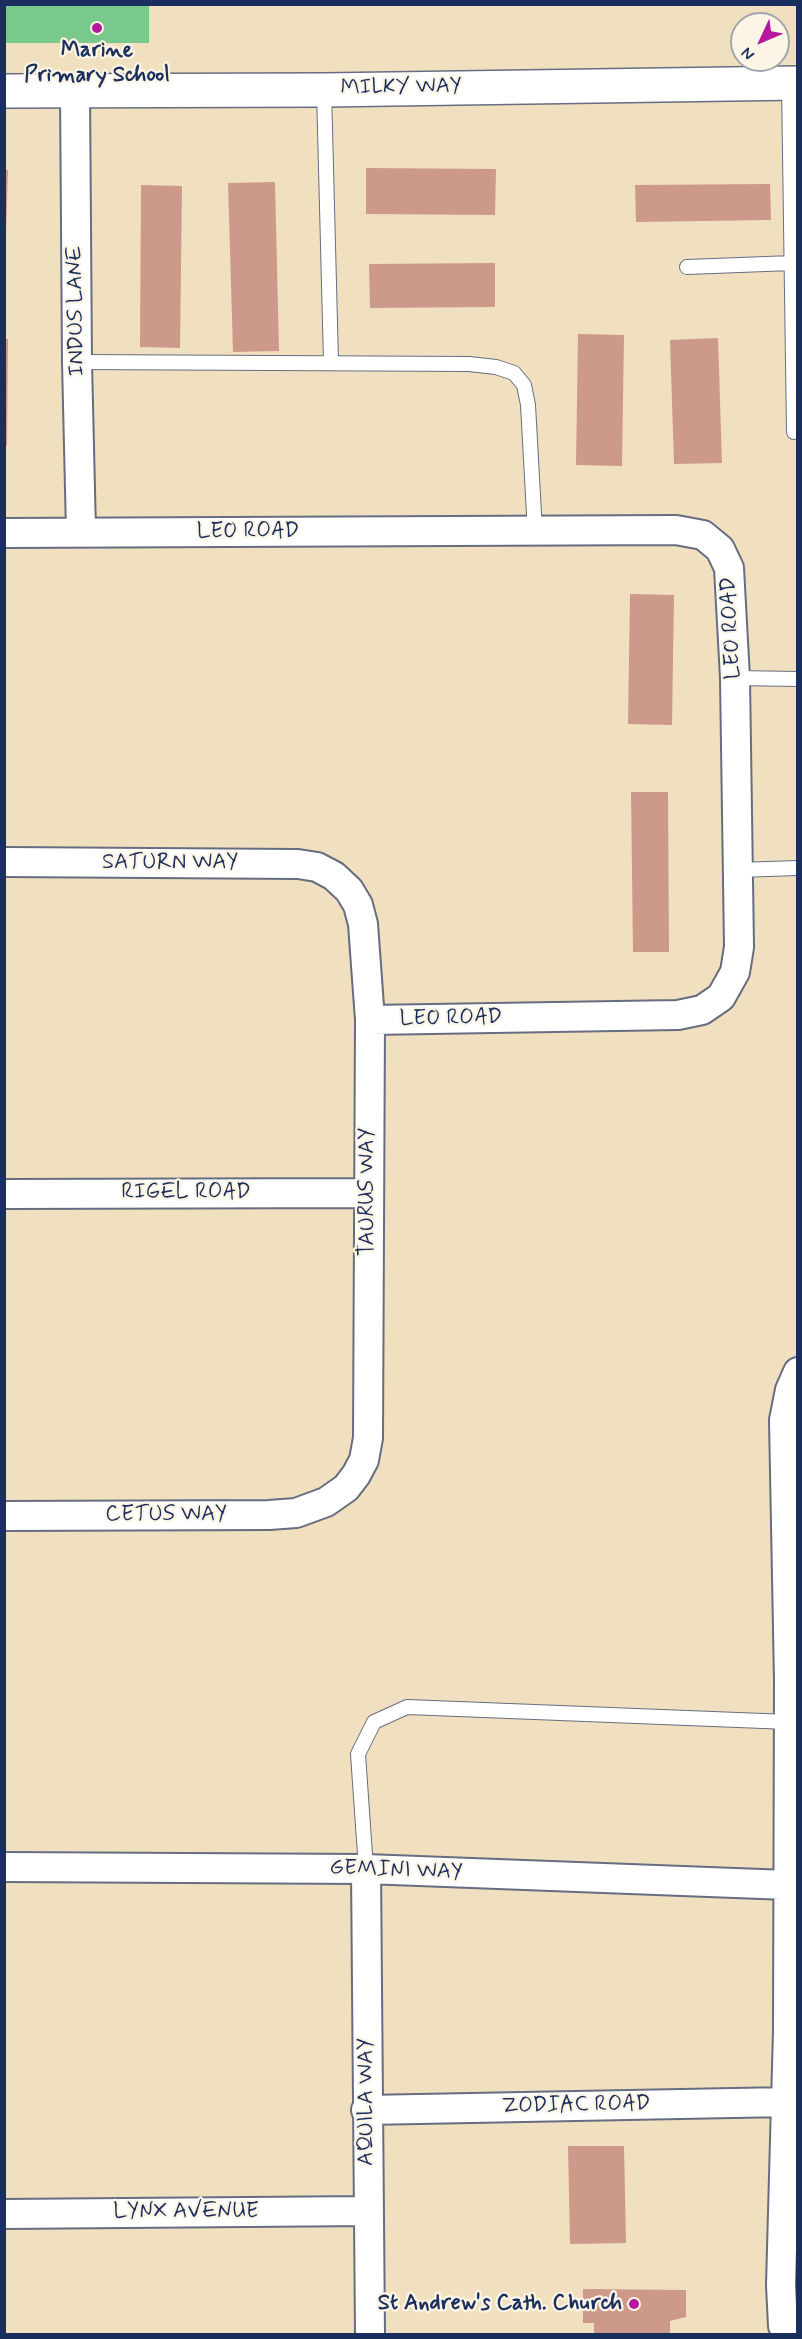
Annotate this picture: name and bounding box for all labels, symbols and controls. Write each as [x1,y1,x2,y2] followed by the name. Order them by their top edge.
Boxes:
[730,12,790,72] north arrow
[90,21,104,35] marker: Marine Primary School
[24,38,170,90] place label: Marine Primary School
[737,42,759,65] text: N
[340,74,462,102] street label: MILKY WAY
[63,246,91,376] street label: INDUS LANE
[197,519,299,545] street label: LEO ROAD
[716,576,748,680] street label: LEO ROAD
[102,850,238,876] street label: SATURN WAY
[399,1005,503,1033] street label: LEO ROAD
[355,1128,381,1256] street label: TAURUS WAY
[121,1180,251,1206] street label: RIGEL ROAD
[105,1502,227,1528] street label: CETUS WAY
[329,1855,463,1887] street label: GEMINI WAY
[354,2038,380,2166] street label: AQUILA WAY
[501,2092,651,2120] street label: ZODIAC ROAD
[113,2199,259,2225] street label: LYNX AVENUE
[378,2291,622,2317] place label: St Andrew's Cath. Church
[627,2297,641,2311] marker: St Andrew's Cath. Church

